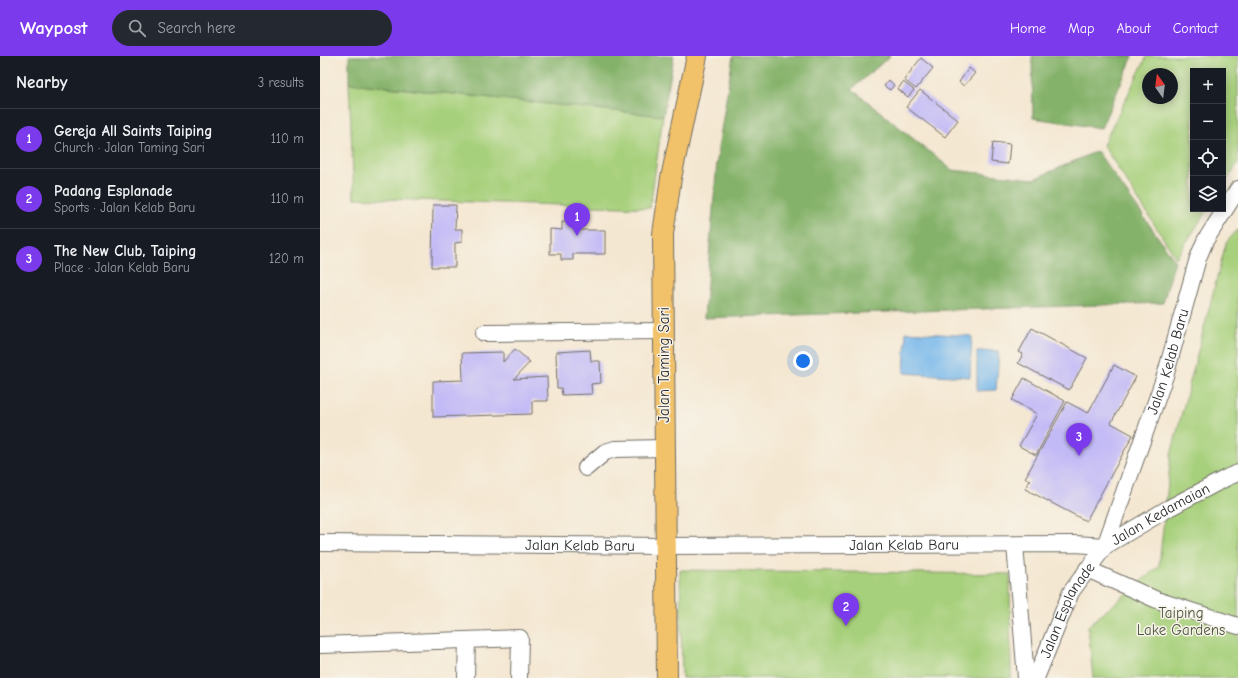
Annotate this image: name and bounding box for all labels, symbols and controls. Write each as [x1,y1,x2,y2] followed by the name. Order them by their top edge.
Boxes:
[112,10,392,46] search box
[20,17,88,39] text: Waypost
[126,17,148,39] icon: search
[158,19,236,37] text: Search here
[1010,20,1046,37] text: Home
[1068,20,1094,37] text: Map
[1116,20,1151,37] text: About
[1173,20,1218,37] text: Contact
[1142,68,1178,104] north arrow
[1190,68,1226,212] map controls
[1190,68,1226,104] button: +
[16,73,67,92] text: Nearby
[258,75,304,90] text: 3 results
[1190,104,1226,140] button: −
[54,122,212,140] text: Gereja All Saints Taiping
[26,131,32,146] text: 1
[271,131,304,146] text: 110 m
[54,140,205,155] text: Church · Jalan Taming Sari
[1190,140,1226,176] button: locate
[1190,176,1226,212] button: layers
[54,182,172,200] text: Padang Esplanade
[26,191,32,206] text: 2
[271,191,304,206] text: 110 m
[54,200,195,215] text: Sports · Jalan Kelab Baru
[564,203,590,236] pin: 1
[54,242,196,260] text: The New Club, Taiping
[26,251,32,266] text: 3
[269,251,304,266] text: 120 m
[54,260,190,275] text: Place · Jalan Kelab Baru
[655,307,673,423] street label: Jalan Taming Sari
[1143,307,1192,417] street label: Jalan Kelab Baru
[793,351,813,371] your location
[1066,423,1092,456] pin: 3
[1108,479,1213,549] street label: Jalan Kedamaian
[525,536,635,555] street label: Jalan Kelab Baru
[849,536,959,554] street label: Jalan Kelab Baru
[1036,558,1099,660] street label: Jalan Esplanade
[833,593,859,626] pin: 2
[1137,604,1225,639] park label: Taiping Lake Gardens

